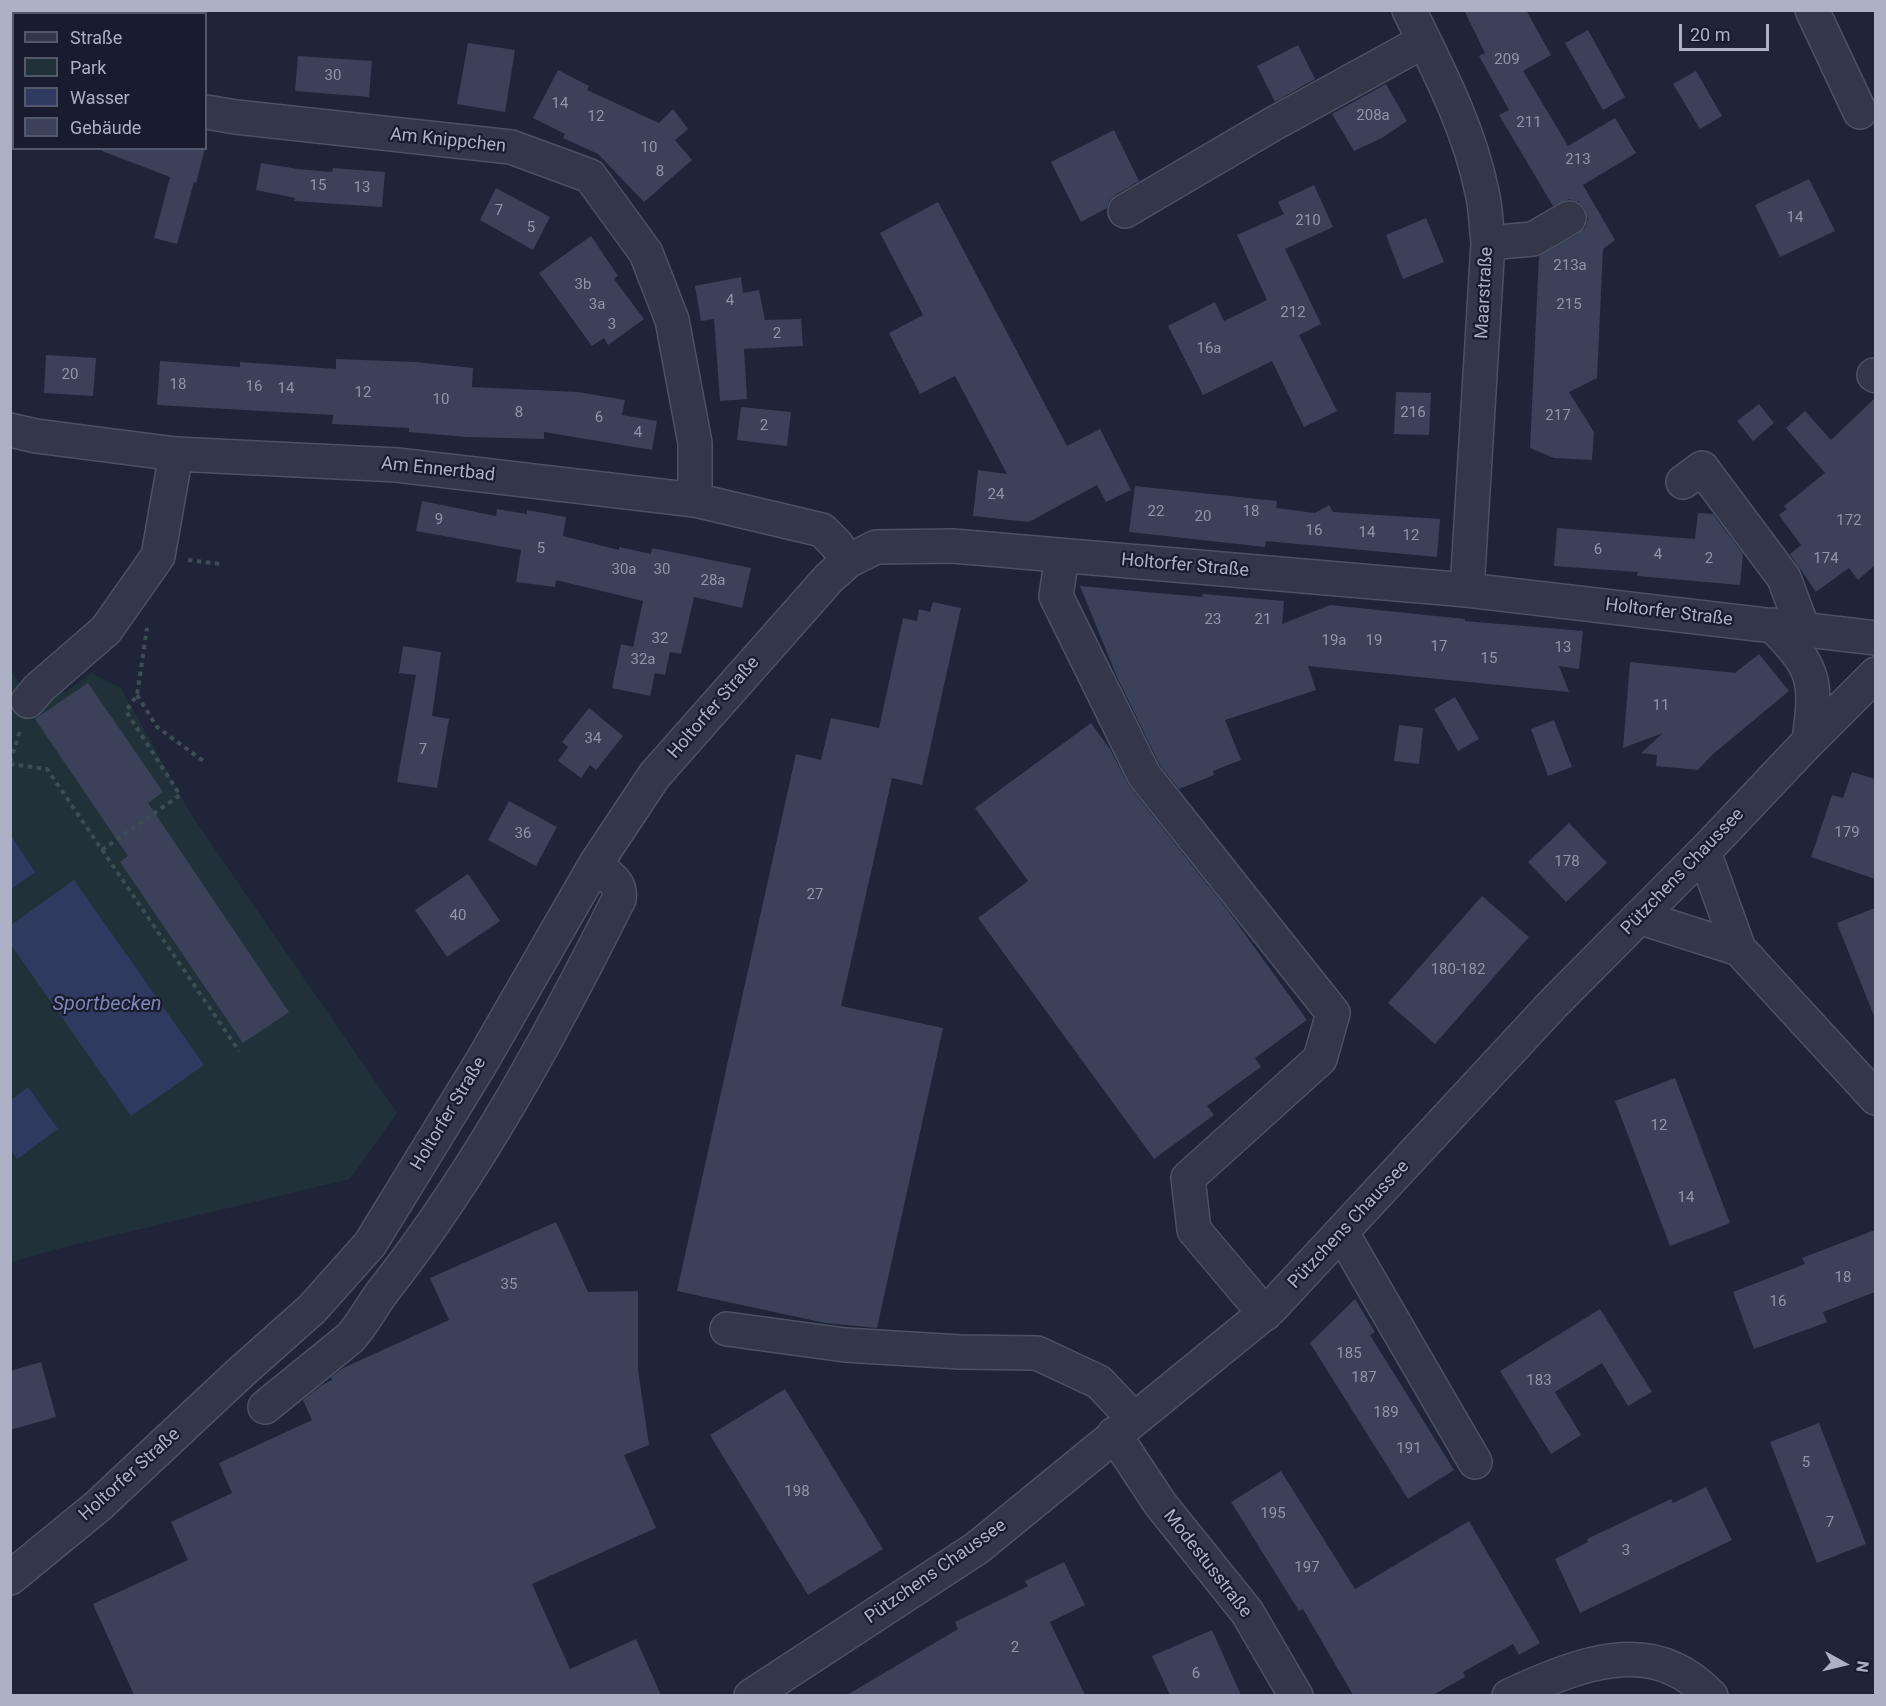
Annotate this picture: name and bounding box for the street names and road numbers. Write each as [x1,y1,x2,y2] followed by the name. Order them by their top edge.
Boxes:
[389,124,507,158] street label: Am Knippchen
[1472,246,1498,340] street label: Maarstraße
[380,453,496,487] street label: Am Ennertbad
[1120,550,1250,582] street label: Holtorfer Straße
[1604,594,1734,632] street label: Holtorfer Straße
[664,653,764,763] street label: Holtorfer Straße
[1617,804,1749,940] street label: Pützchens Chaussee
[407,1053,491,1175] street label: Holtorfer Straße
[1284,1156,1414,1294] street label: Pützchens Chaussee
[75,1424,185,1526] street label: Holtorfer Straße
[1158,1506,1256,1622] street label: Modestusstraße
[861,1515,1011,1629] street label: Pützchens Chaussee

